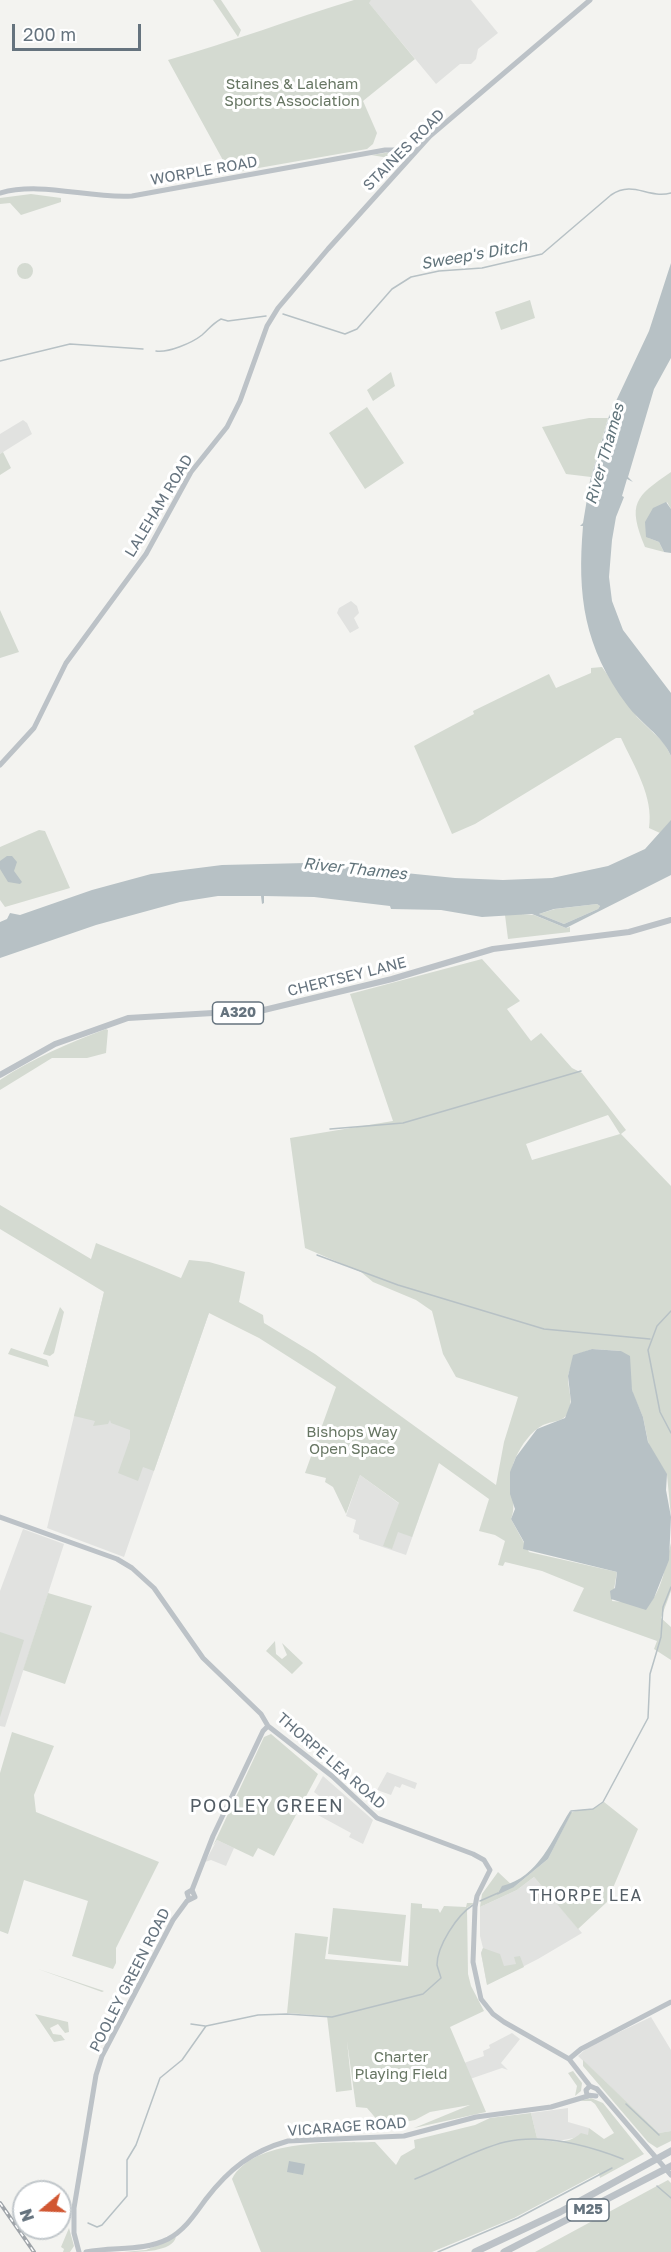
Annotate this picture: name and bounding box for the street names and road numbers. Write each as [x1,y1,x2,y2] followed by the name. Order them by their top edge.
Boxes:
[360,106,448,194] street label: STAINES ROAD
[149,153,259,189] street label: WORPLE ROAD
[121,451,197,561] street label: LALEHAM ROAD
[286,954,408,1000] street label: CHERTSEY LANE
[212,1002,264,1024] road number: A320
[273,1709,389,1813] street label: THORPE LEA ROAD
[86,1905,174,2055] street label: POOLEY GREEN ROAD
[287,2114,407,2140] street label: VICARAGE ROAD
[567,2199,609,2221] road number: M25

